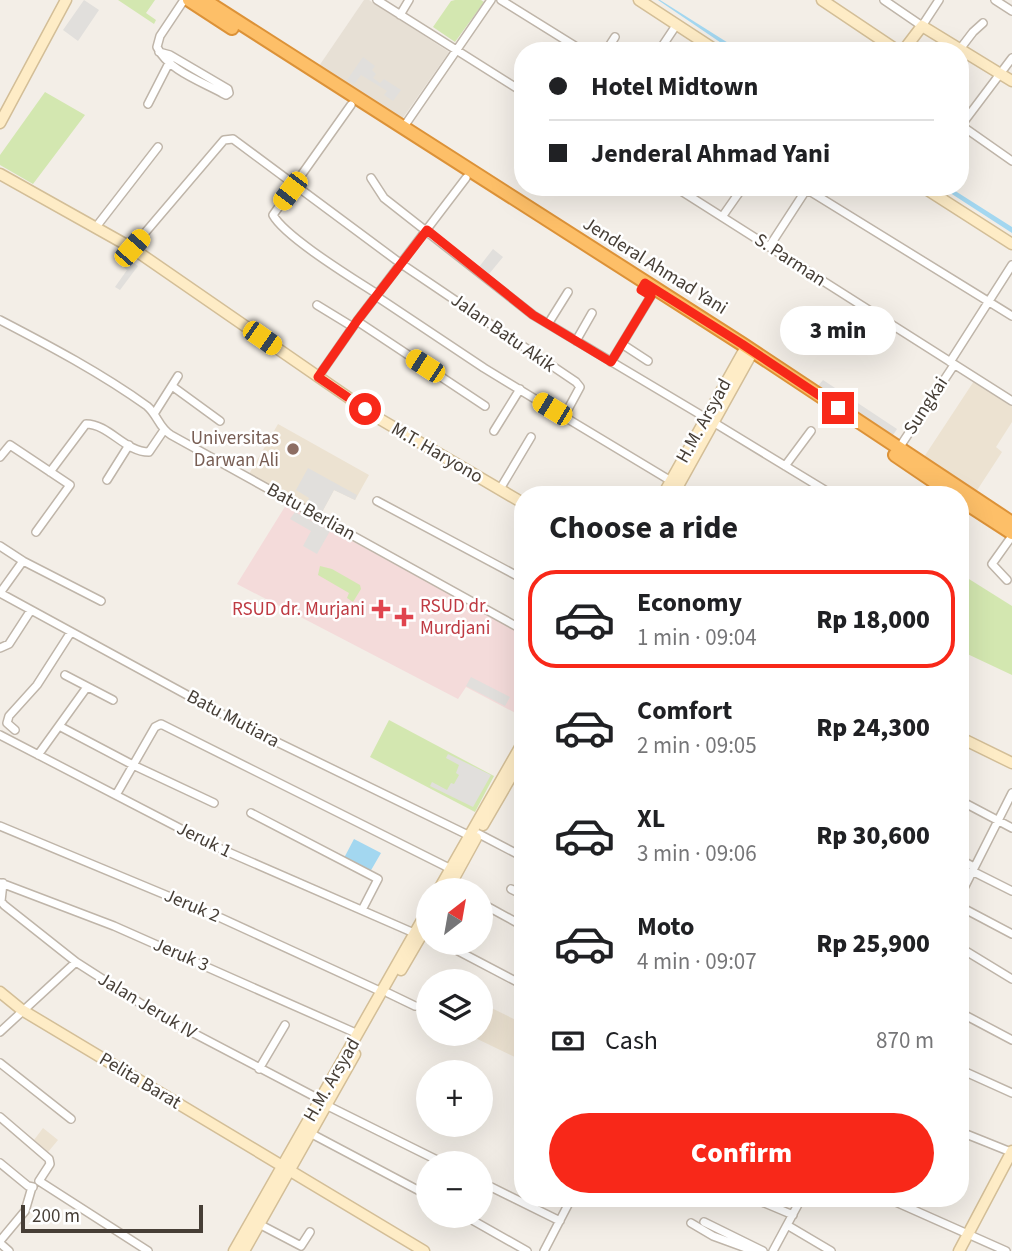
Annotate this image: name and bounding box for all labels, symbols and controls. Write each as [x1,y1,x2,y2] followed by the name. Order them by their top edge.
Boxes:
[591,68,759,105] text: Hotel Midtown
[591,135,830,172] text: Jenderal Ahmad Yani
[269,168,312,214] car
[577,211,733,321] street label: Jenderal Ahmad Yani
[111,225,154,271] car
[749,227,831,293] street label: S. Parman
[445,287,561,379] street label: Jalan Batu Akik
[780,306,896,356] callout: 3 min
[810,314,866,347] text: 3 min
[239,317,286,359] car
[402,346,449,386] car
[897,372,955,440] street label: Sungkai
[670,374,738,468] street label: H.M. Arsyad
[529,389,576,429] car
[822,392,854,424] route end
[349,393,381,425] route start
[386,416,488,490] street label: M.T. Haryono
[191,425,279,474] place label: Universitas Darwan Ali
[285,441,301,457] marker: Universitas Darwan Ali
[262,477,360,547] street label: Batu Berlian
[549,505,738,551] text: Choose a ride
[637,584,742,621] text: Economy
[553,588,616,651] icon: car
[420,593,490,642] place label: RSUD dr. Murdjani
[232,596,365,623] place label: RSUD dr. Murjani
[371,599,391,619] marker: RSUD dr. Murjani
[816,601,930,638] text: Rp 18,000
[394,607,414,627] marker: RSUD dr. Murdjani
[637,621,757,654] text: 1 min · 09:04
[182,683,284,755] street label: Batu Mutiara
[637,692,732,729] text: Comfort
[553,696,616,759] icon: car
[816,709,930,746] text: Rp 24,300
[637,729,757,762] text: 2 min · 09:05
[637,800,665,837] text: XL
[553,804,616,867] icon: car
[172,815,236,865] street label: Jeruk 1
[816,817,930,854] text: Rp 30,600
[637,837,757,870] text: 3 min · 09:06
[416,878,494,956] north arrow
[416,878,493,1228] map controls
[160,882,224,930] street label: Jeruk 2
[637,908,694,945] text: Moto
[553,912,616,975] icon: car
[816,925,930,962] text: Rp 25,900
[149,931,213,979] street label: Jeruk 3
[637,945,757,978] text: 4 min · 09:07
[93,966,202,1046] street label: Jalan Jeruk IV
[416,969,493,1046] button: layers
[549,1022,587,1060] icon: cash
[605,1022,658,1059] text: Cash
[876,1024,934,1057] text: 870 m
[297,1033,367,1127] street label: H.M. Arsyad
[94,1046,187,1116] street label: Pelita Barat
[416,1060,493,1137] button: +
[549,1113,934,1193] button: Confirm
[416,1151,493,1228] button: −
[21,1202,203,1234] scale bar
[32,1203,80,1230] text: 200 m

